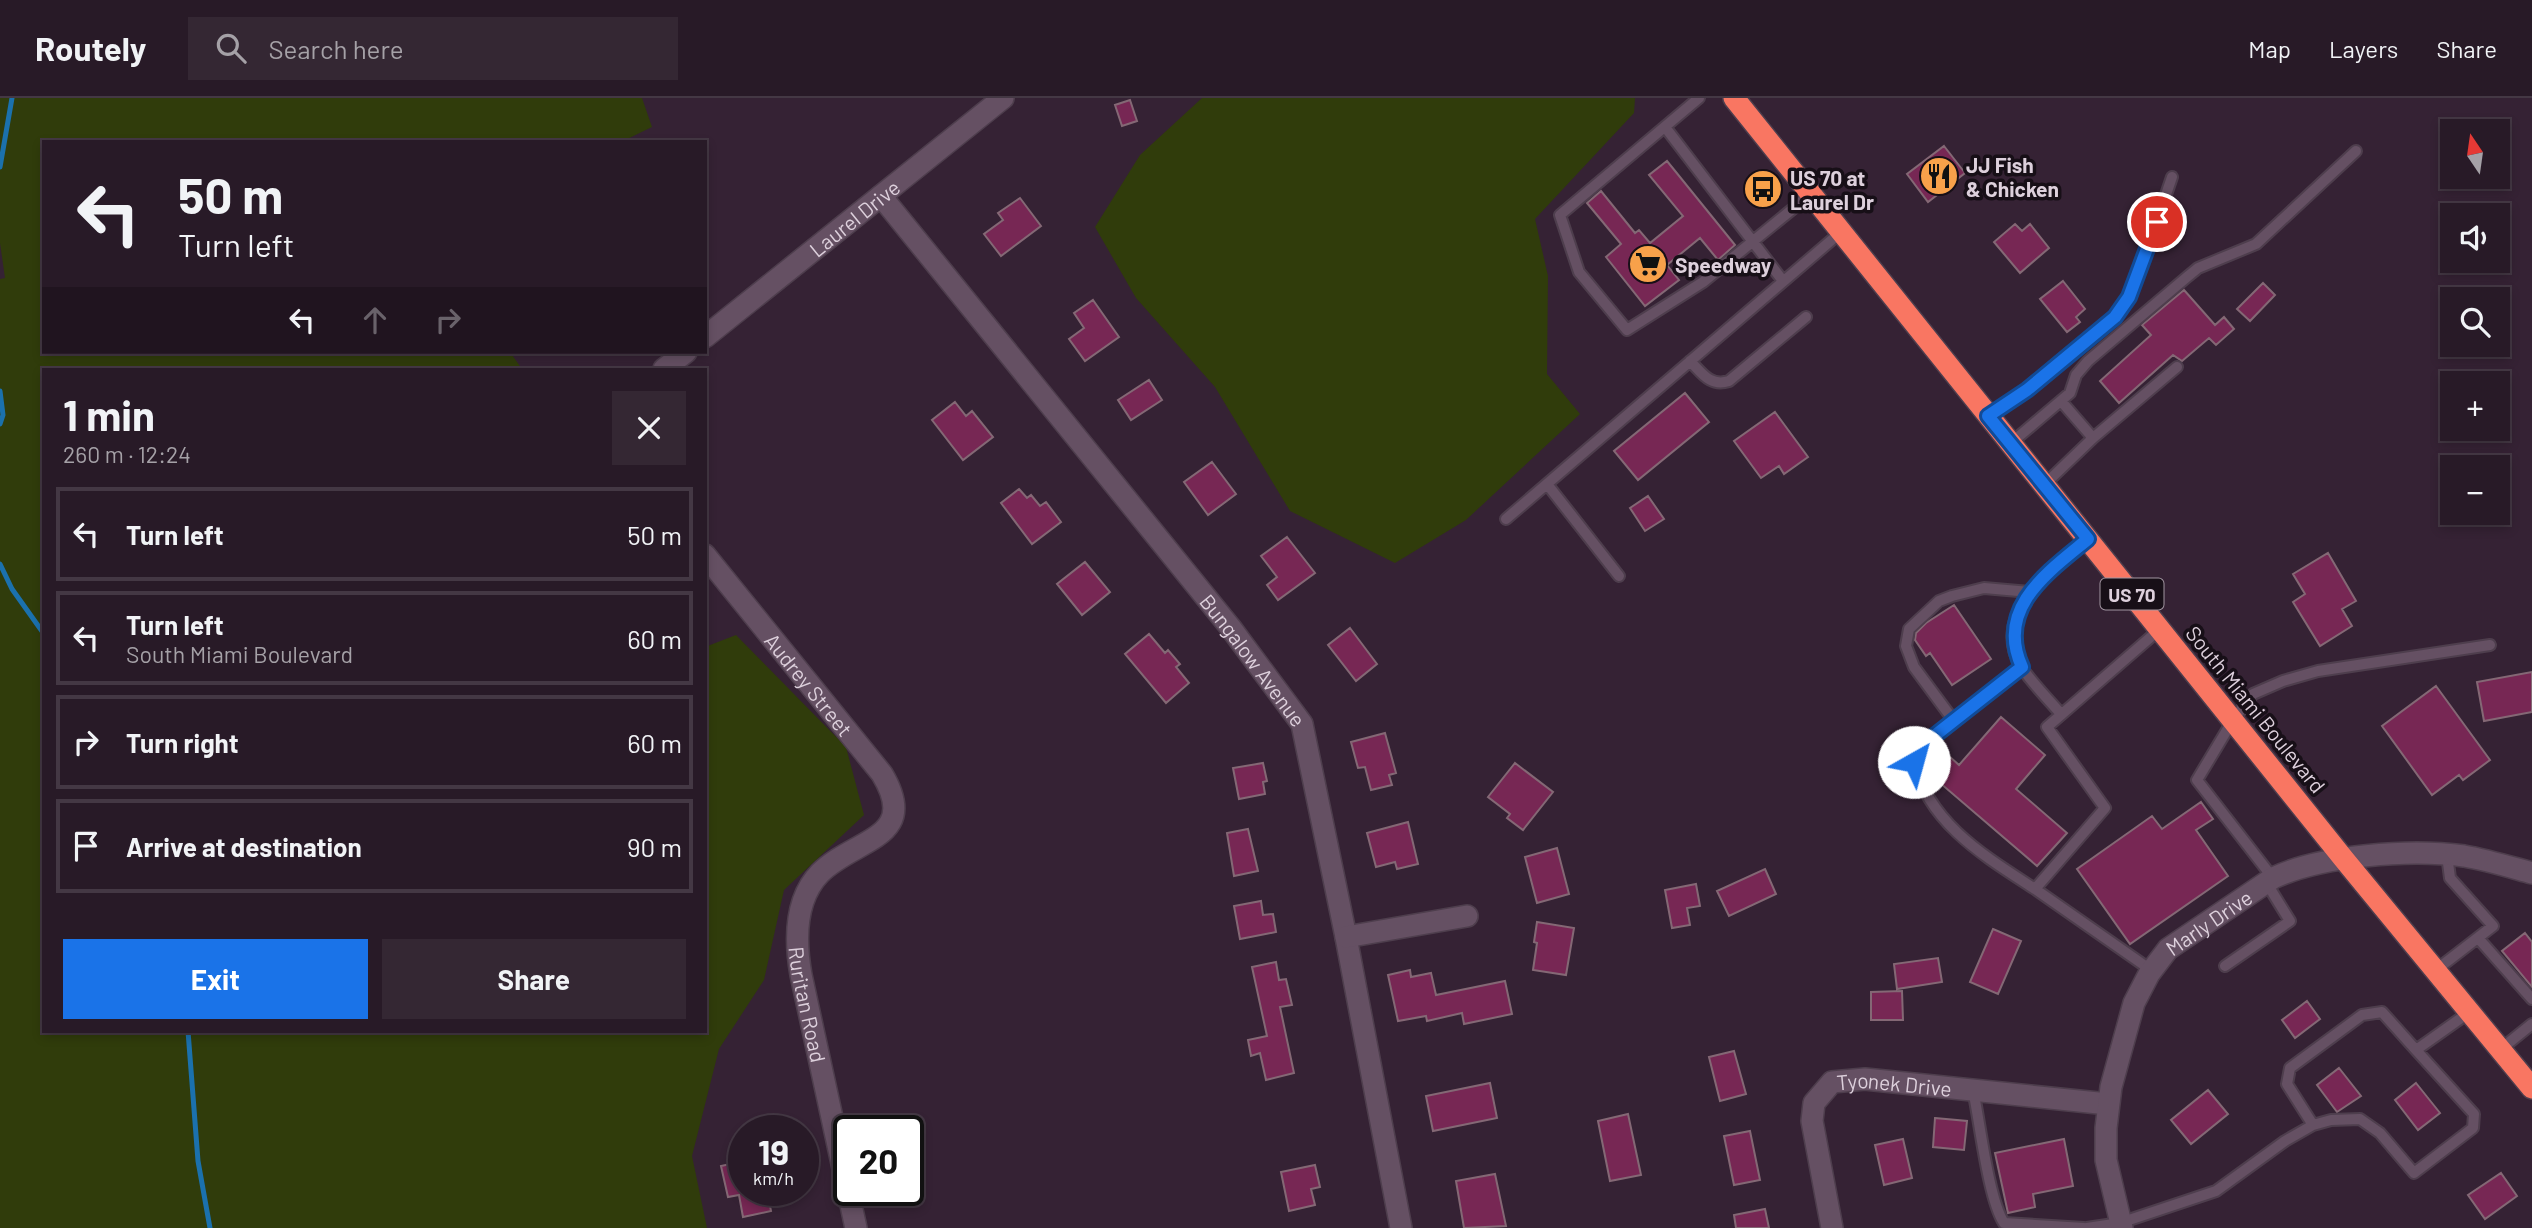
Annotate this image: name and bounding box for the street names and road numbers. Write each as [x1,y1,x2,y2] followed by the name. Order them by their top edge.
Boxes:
[804,174,904,261] street label: Laurel Drive
[2100,579,2164,610] road number: US 70
[1196,589,1312,731] street label: Bungalow Avenue
[2181,621,2331,797] street label: South Miami Boulevard
[760,628,858,741] street label: Audrey Street
[2160,884,2256,960] street label: Marly Drive
[785,946,832,1064] street label: Ruritan Road
[1835,1066,1953,1100] street label: Tyonek Drive

